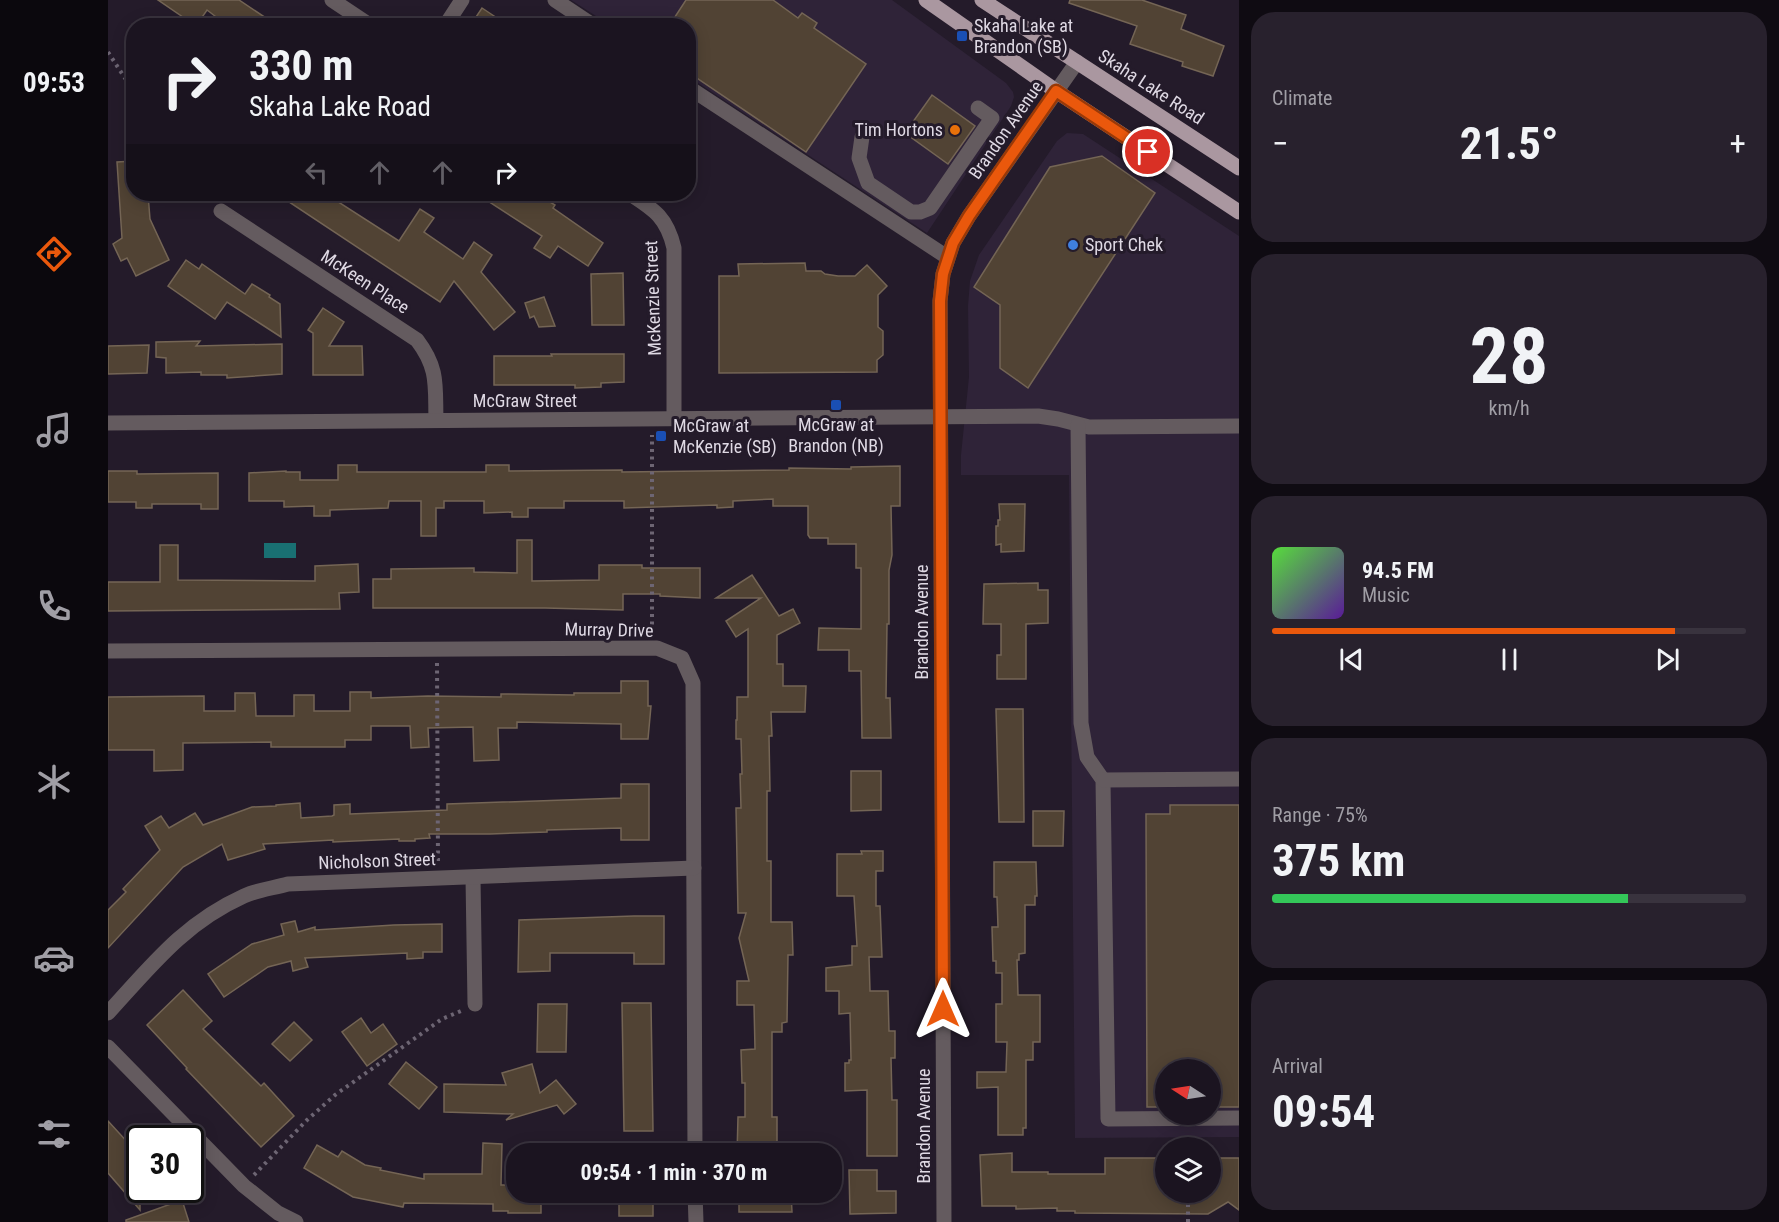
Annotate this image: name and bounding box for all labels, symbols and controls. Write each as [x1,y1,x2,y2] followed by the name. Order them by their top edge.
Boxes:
[974,15,1073,58] place label: Skaha Lake at Brandon (SB)
[955,29,969,43] marker: Skaha Lake at Brandon (SB)
[249,41,354,90] text: 330 m
[150,42,228,120] icon: right
[1095,45,1208,128] street label: Skaha Lake Road
[23,67,85,99] text: 09:53
[964,77,1047,183] street label: Brandon Avenue
[1272,86,1332,110] text: Climate
[249,91,431,123] text: Skaha Lake Road
[1460,117,1558,170] text: 21.5°
[855,119,943,140] place label: Tim Hortons
[948,123,962,137] marker: Tim Hortons
[1272,124,1289,163] text: −
[1730,124,1746,163] text: +
[1122,126,1173,177] pin
[1131,135,1164,168] icon: arrive
[300,156,333,189] icon: left
[363,156,396,189] icon: ahead
[426,156,459,189] icon: ahead
[489,156,522,189] icon: right
[33,233,75,275] icon: directions
[1085,234,1163,255] place label: Sport Chek
[1066,238,1080,252] marker: Sport Chek
[640,240,665,356] street label: McKenzie Street
[317,245,413,318] street label: McKeen Place
[1470,311,1548,402] text: 28
[473,390,577,411] street label: McGraw Street
[1488,396,1530,420] text: km/h
[829,398,843,412] marker: McGraw at Brandon (NB)
[33,409,75,451] icon: music
[788,414,884,457] place label: McGraw at Brandon (NB)
[673,415,777,458] place label: McGraw at McKenzie (SB)
[654,429,668,443] marker: McGraw at McKenzie (SB)
[1362,558,1434,583] text: 94.5 FM
[911,565,932,679] street label: Brandon Avenue
[1362,583,1410,607] text: Music
[33,585,75,627] icon: phone
[564,618,654,641] street label: Murray Drive
[1335,643,1368,676] icon: previous
[1493,643,1526,676] icon: pause
[1651,643,1684,676] icon: next
[33,761,75,803] icon: climate
[1272,803,1368,827] text: Range · 75%
[1272,834,1405,887] text: 375 km
[318,848,436,873] street label: Nicholson Street
[33,937,75,979] icon: car
[911,977,975,1041] position arrow
[1272,1054,1323,1078] text: Arrival
[1155,1059,1221,1125] north arrow
[1155,1059,1221,1203] map controls
[913,1069,934,1183] street label: Brandon Avenue
[1272,1085,1375,1138] text: 09:54
[33,1113,75,1155] icon: filters
[126,1125,204,1203] speed limit sign: 30
[1155,1137,1221,1203] button: layers
[581,1160,767,1185] text: 09:54 · 1 min · 370 m

